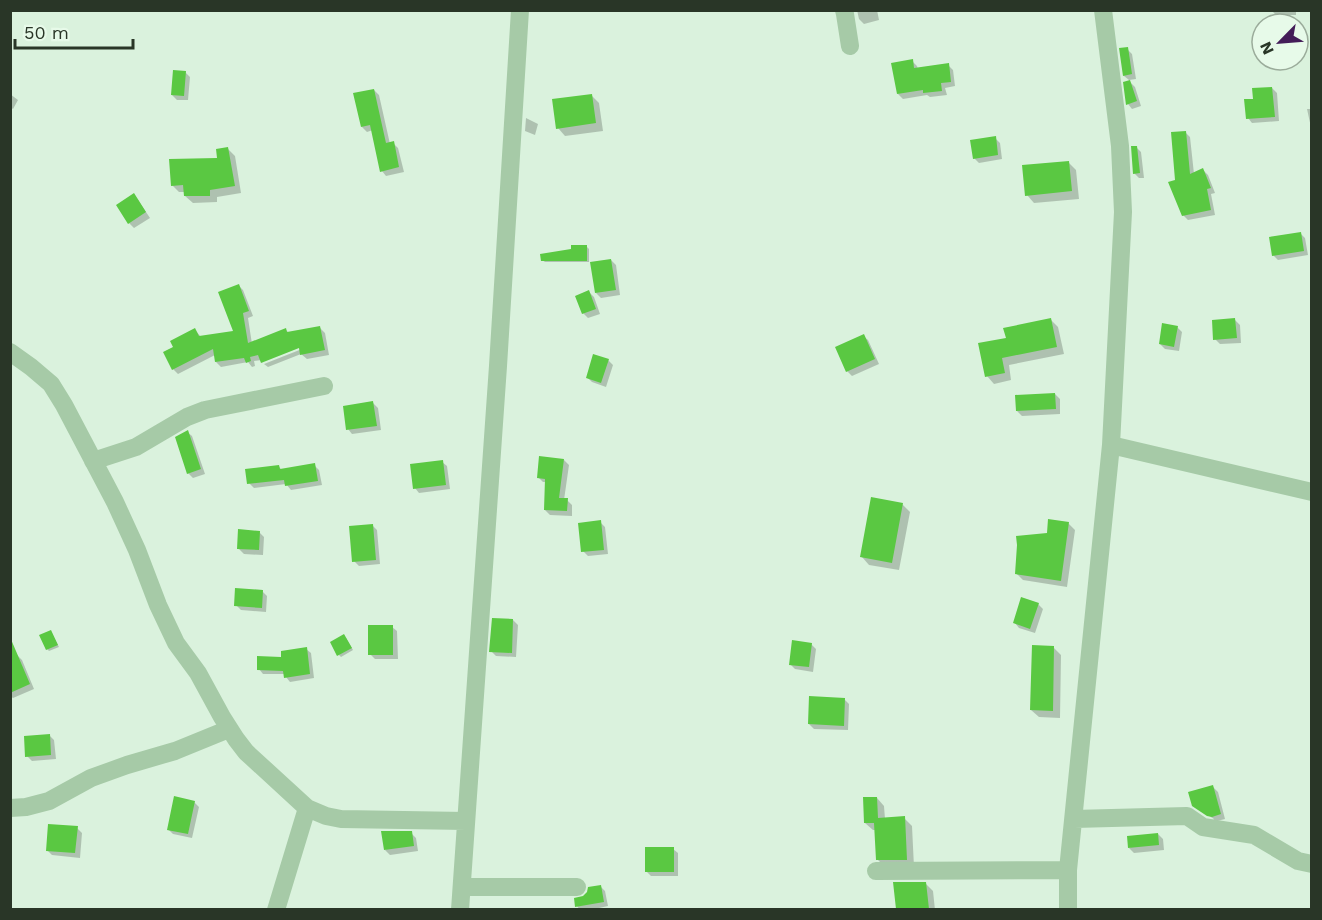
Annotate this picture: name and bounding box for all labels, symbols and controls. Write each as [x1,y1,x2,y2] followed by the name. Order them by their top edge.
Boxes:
[15,12,134,50] scale bar
[1250,12,1310,72] north arrow
[24,22,69,43] text: 50 m
[1256,39,1278,58] text: N

